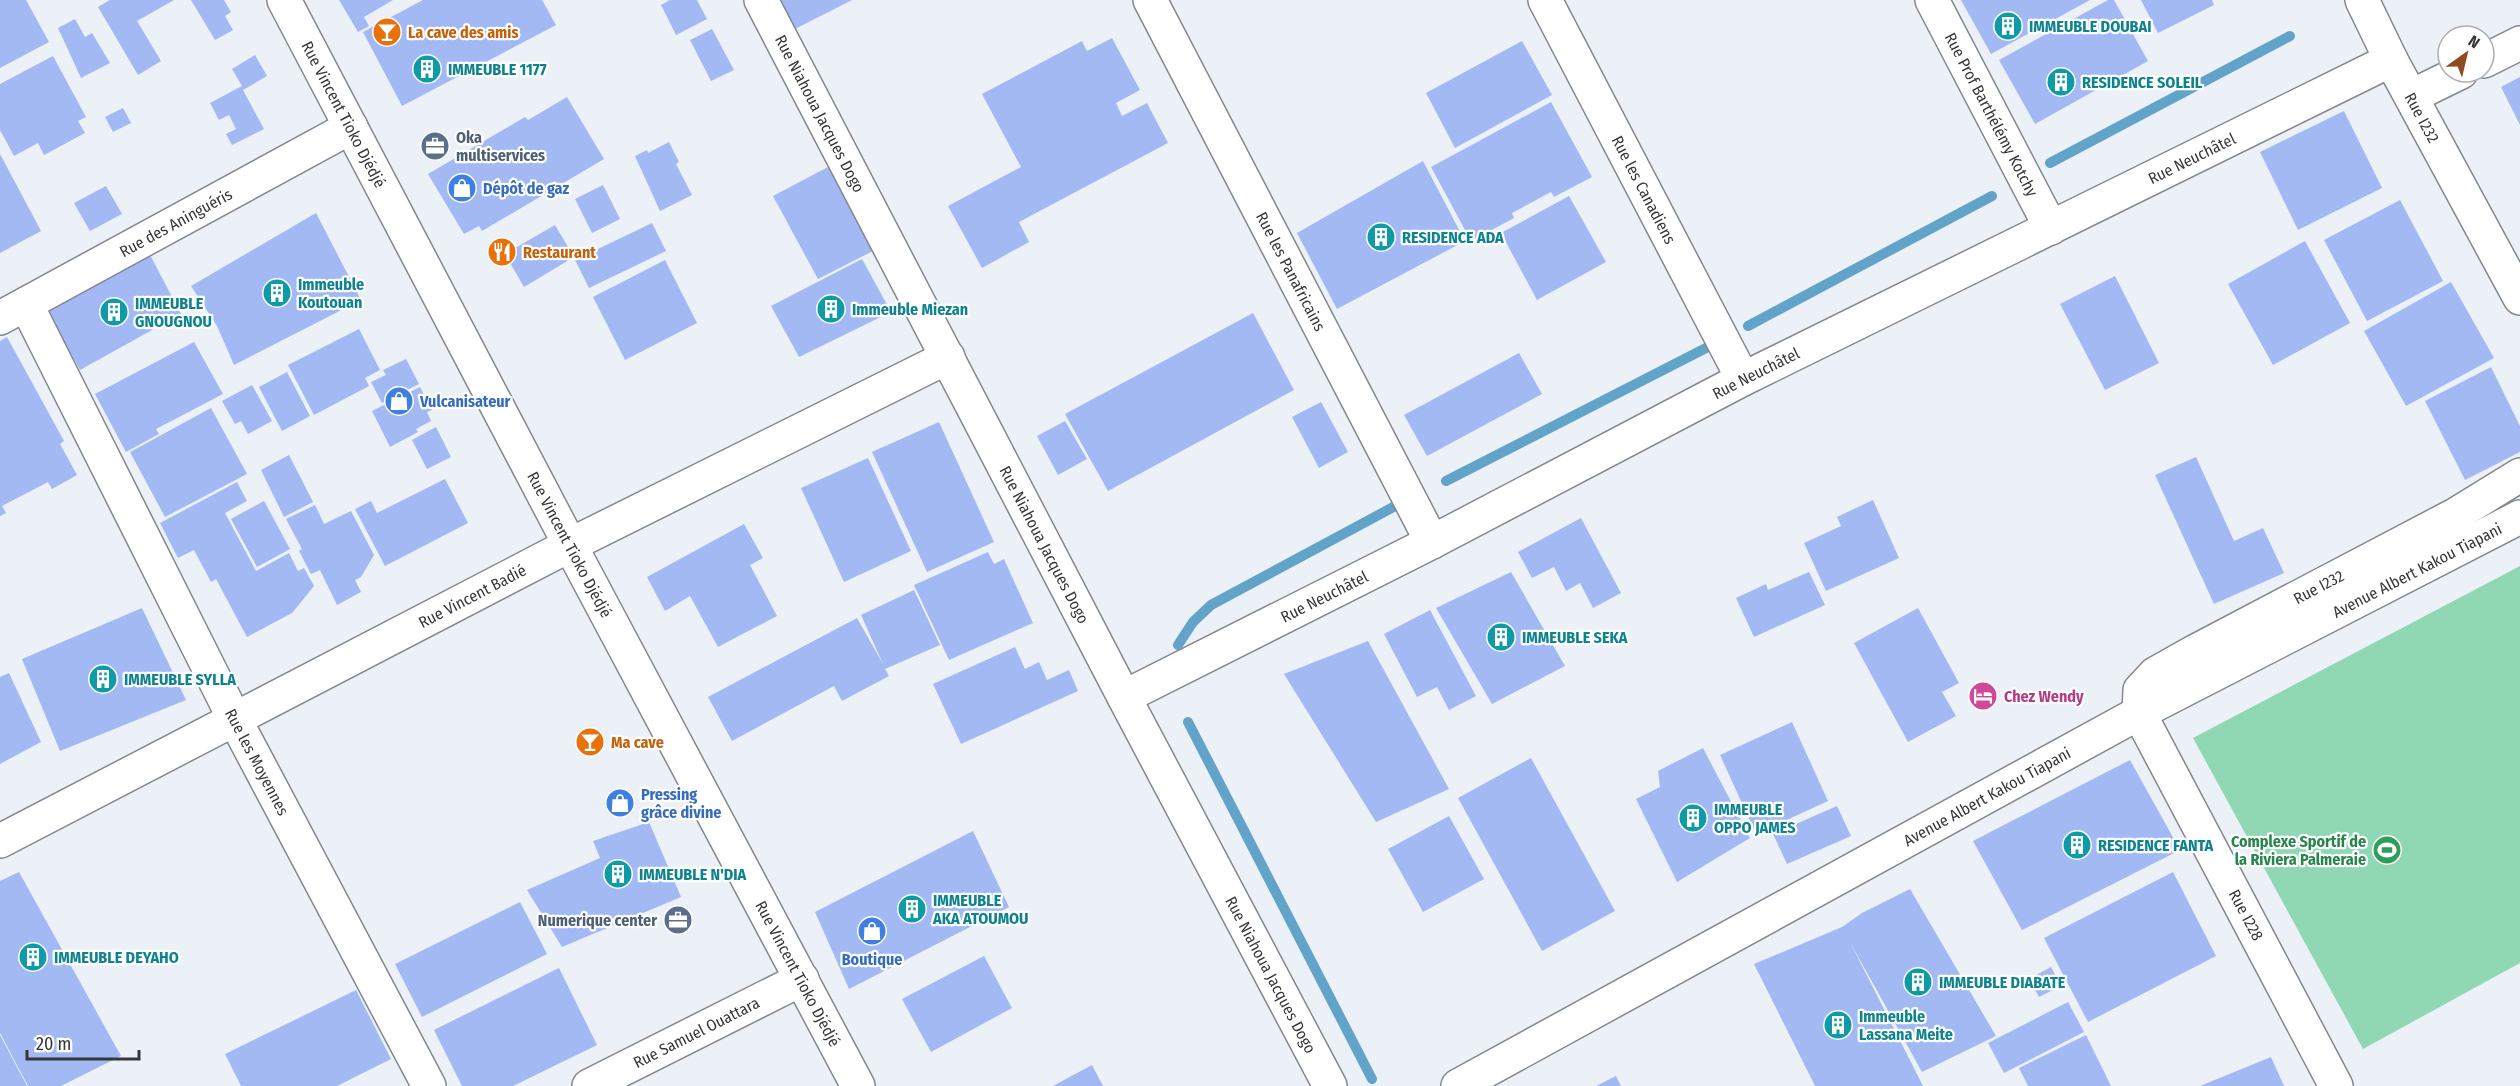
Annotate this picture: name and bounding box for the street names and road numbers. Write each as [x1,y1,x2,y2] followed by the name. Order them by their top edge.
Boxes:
[1941,29,2043,200] street label: Rue Prof Barthélémy Kotchy
[771,32,869,195] street label: Rue Niahoua Jacques Dogo
[298,38,390,191] street label: Rue Vincent Tioko Djédjé
[2401,89,2443,146] street label: Rue I232
[2145,129,2238,188] street label: Rue Neuchâtel
[1608,132,1680,247] street label: Rue les Canadiens
[116,184,235,261] street label: Rue des Aninguéris
[1252,209,1330,334] street label: Rue les Panafricains
[1709,343,1802,403] street label: Rue Neuchâtel
[996,463,1093,627] street label: Rue Niahoua Jacques Dogo
[524,468,616,621] street label: Rue Vincent Tioko Djédjé
[2329,519,2505,621] street label: Avenue Albert Kakou Tiapani
[415,560,529,632] street label: Rue Vincent Badié
[1277,566,1371,626] street label: Rue Neuchâtel
[2290,566,2347,608] street label: Rue I232
[221,705,293,819] street label: Rue les Moyennes
[1900,743,2074,850] street label: Avenue Albert Kakou Tiapani
[2225,886,2267,944] street label: Rue I228
[1222,893,1320,1056] street label: Rue Niahoua Jacques Dogo
[752,897,845,1050] street label: Rue Vincent Tioko Djédjé
[630,992,763,1072] street label: Rue Samuel Ouattara

